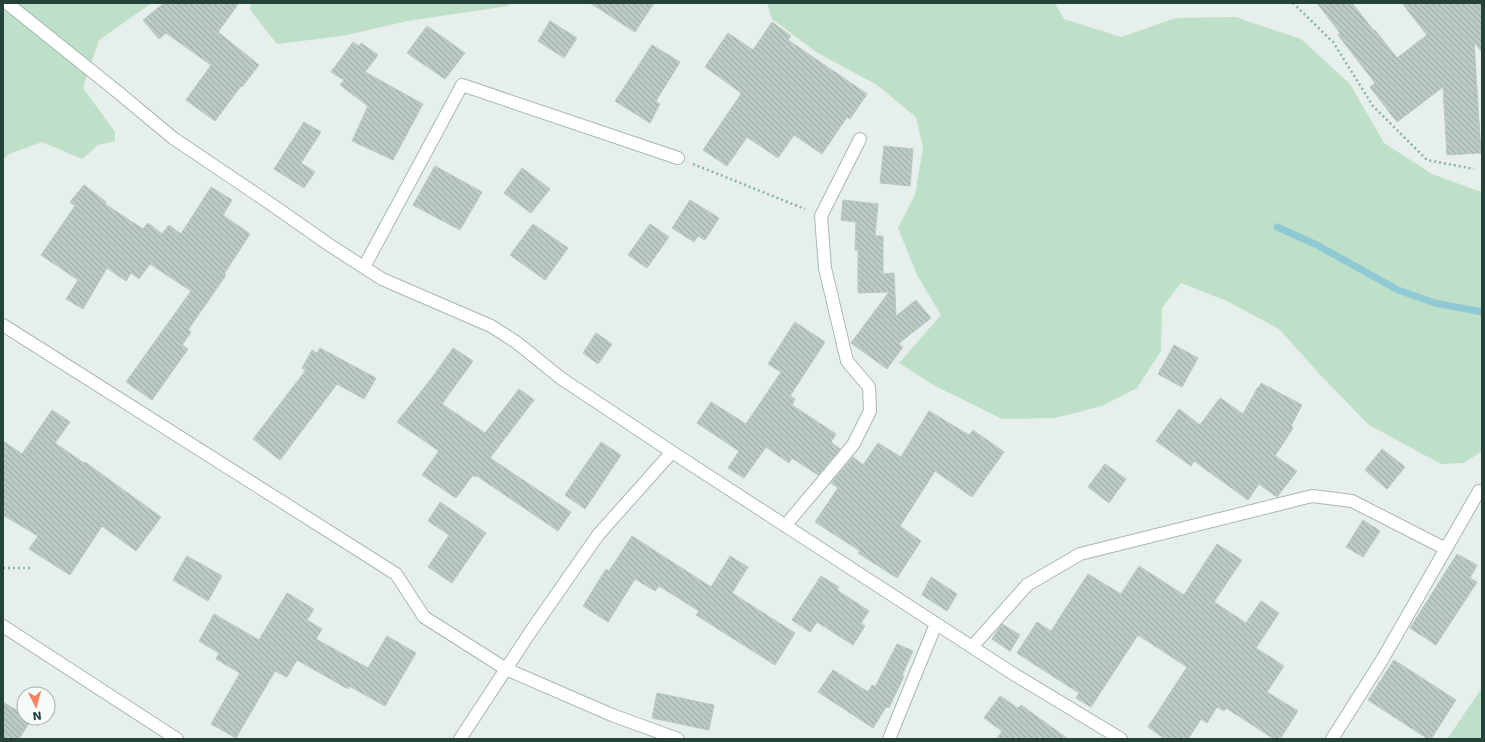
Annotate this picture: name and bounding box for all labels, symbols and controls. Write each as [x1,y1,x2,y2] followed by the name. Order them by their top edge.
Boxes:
[16,686,56,726] north arrow
[32,709,42,722] text: N

